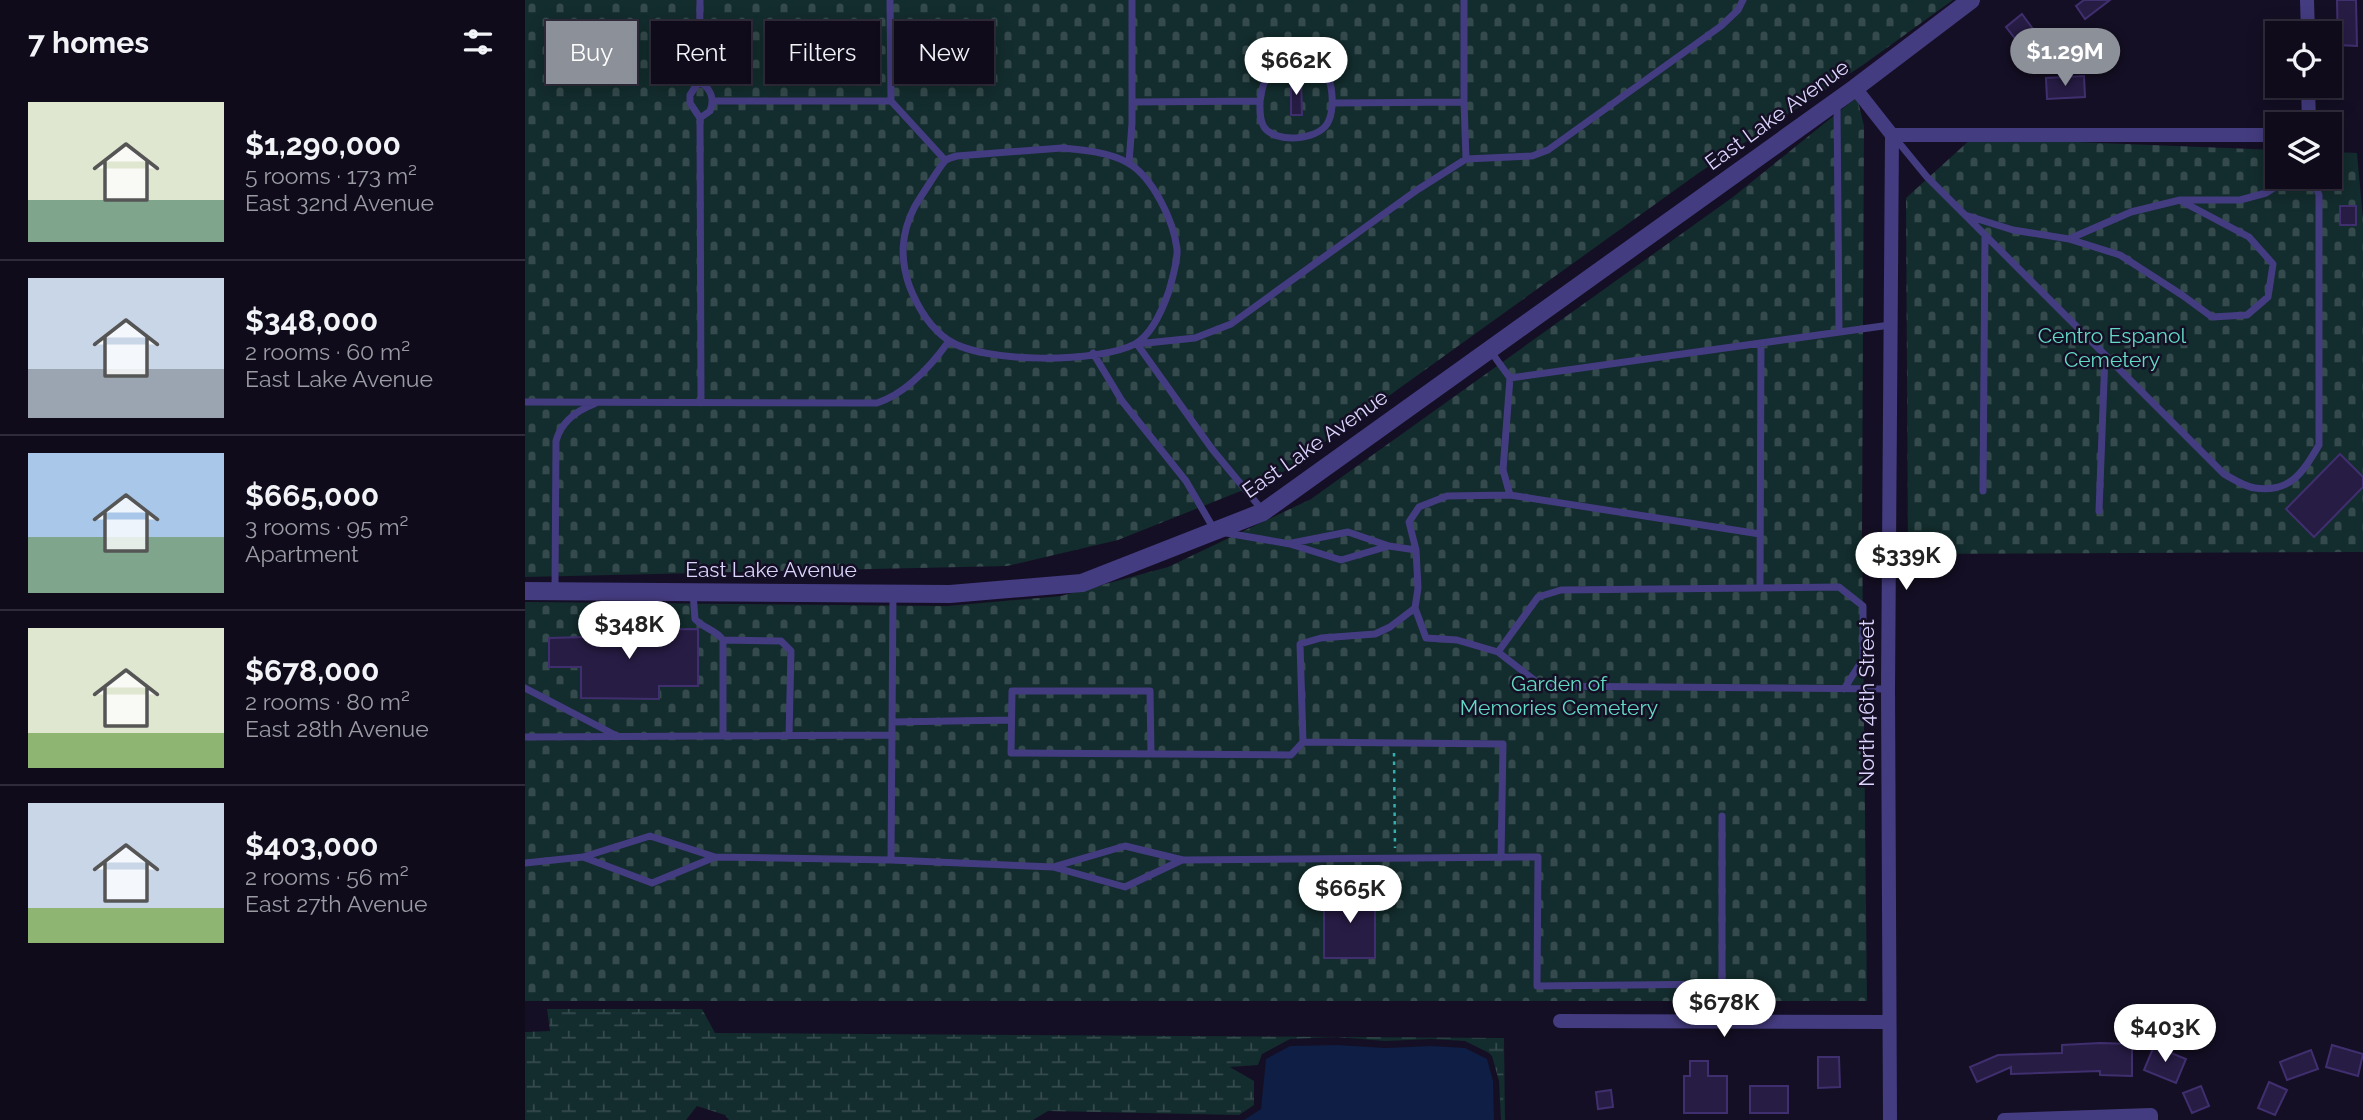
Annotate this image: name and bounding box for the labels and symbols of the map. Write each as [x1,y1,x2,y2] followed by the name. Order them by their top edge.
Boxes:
[2008,28,2122,88] pin: $1.29M
[1247,38,1345,97] pin: $662K
[1700,54,1854,175] street label: East Lake Avenue
[2038,323,2187,372] park label: Centro Espanol Cemetery
[1237,384,1392,503] street label: East Lake Avenue
[1857,532,1955,592] pin: $339K
[685,557,857,582] street label: East Lake Avenue
[580,602,678,661] pin: $348K
[1854,619,1879,787] street label: North 46th Street
[1460,671,1658,720] park label: Garden of Memories Cemetery
[1301,866,1399,925] pin: $665K
[1675,979,1773,1039] pin: $678K
[2116,1004,2214,1064] pin: $403K

